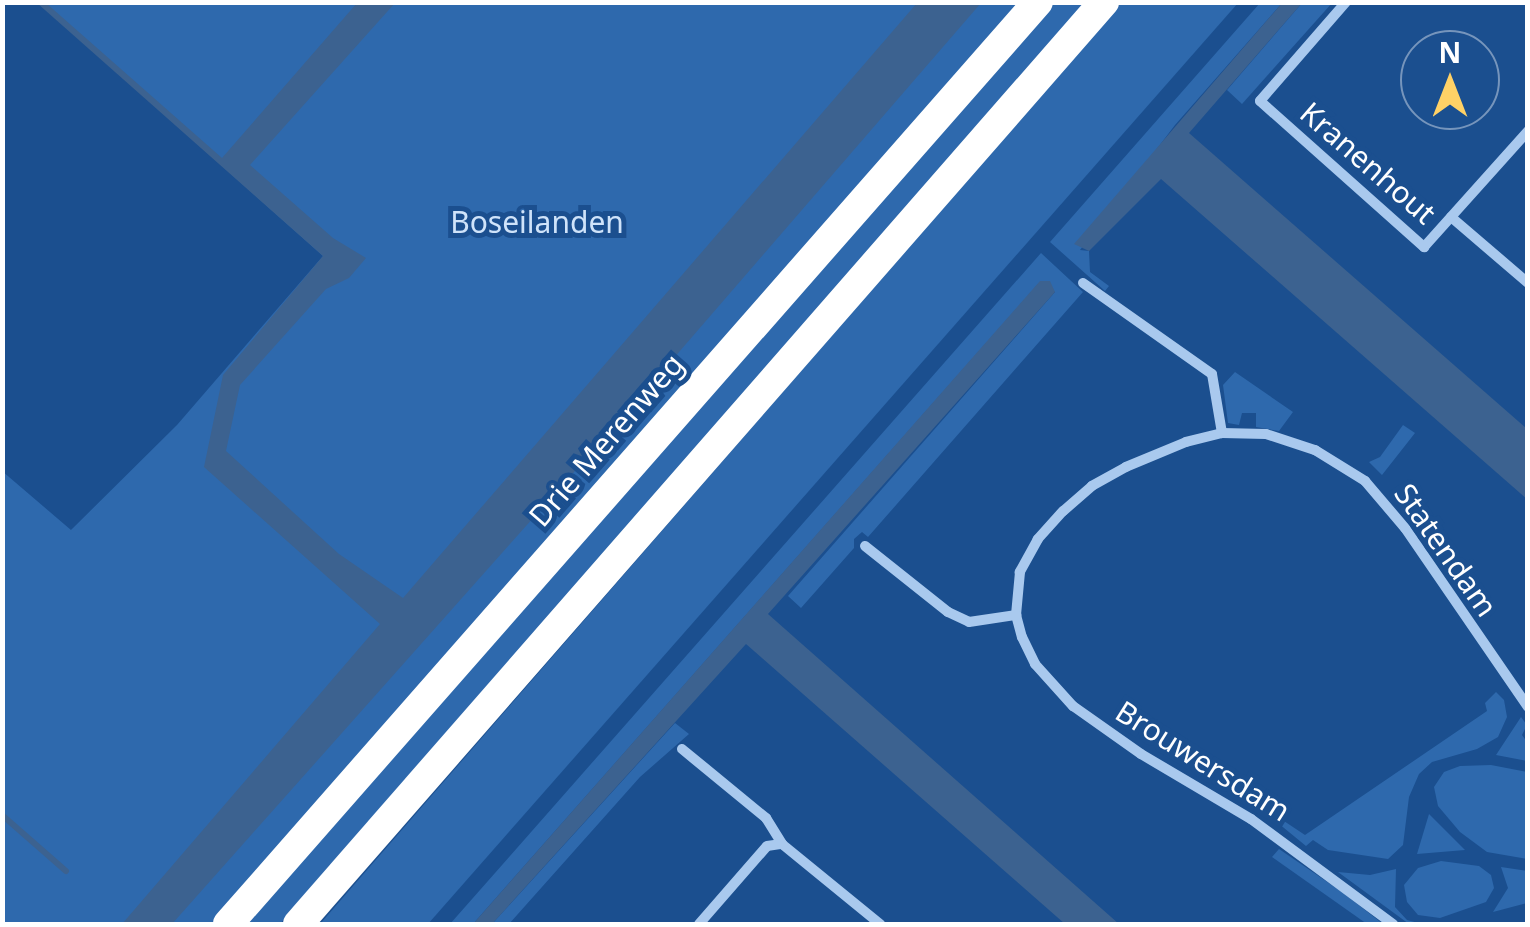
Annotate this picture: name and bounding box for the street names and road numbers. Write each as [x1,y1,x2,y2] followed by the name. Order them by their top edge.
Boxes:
[1293,95,1443,231] street label: Kranenhout
[521,346,691,534] street label: Drie Merenweg
[1387,477,1505,623] street label: Statendam
[1109,693,1297,829] street label: Brouwersdam

